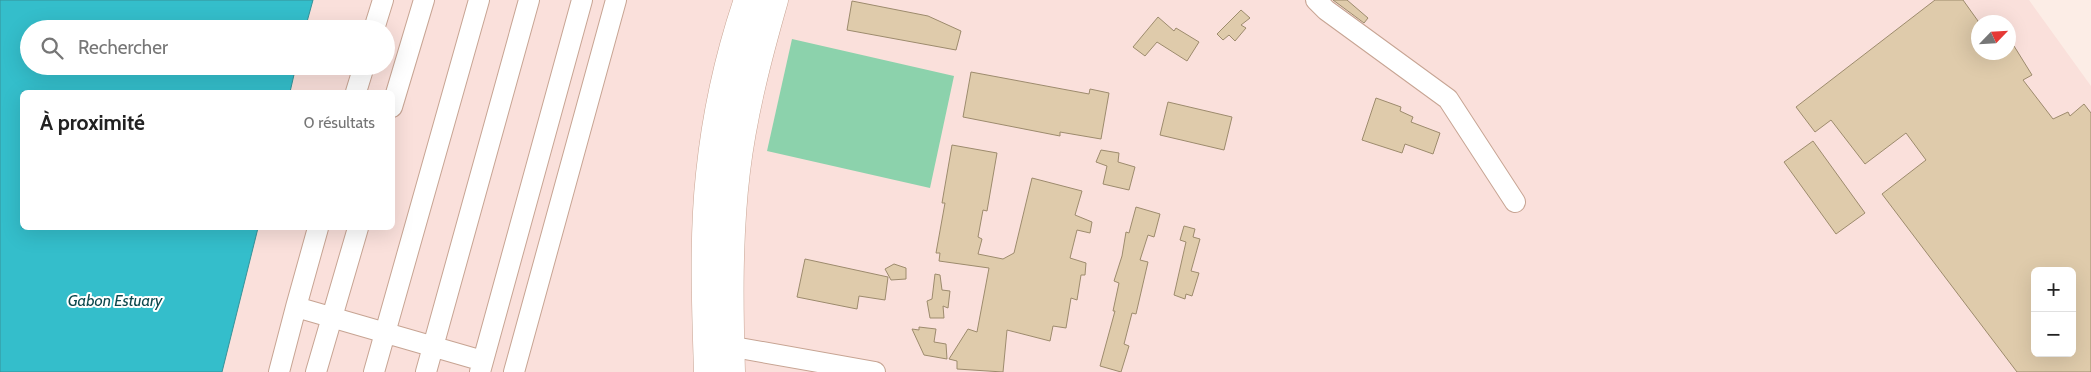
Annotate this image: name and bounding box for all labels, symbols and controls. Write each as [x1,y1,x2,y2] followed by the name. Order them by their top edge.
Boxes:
[1971,15,2016,60] north arrow
[20,20,395,75] search box
[38,34,66,62] icon: search
[78,36,168,59] text: Rechercher
[40,110,145,135] text: À proximité
[304,113,375,132] text: 0 résultats
[2031,267,2076,357] map controls
[2031,267,2076,312] button: +
[68,291,163,310] water label: Gabon Estuary
[2031,312,2076,357] button: −

